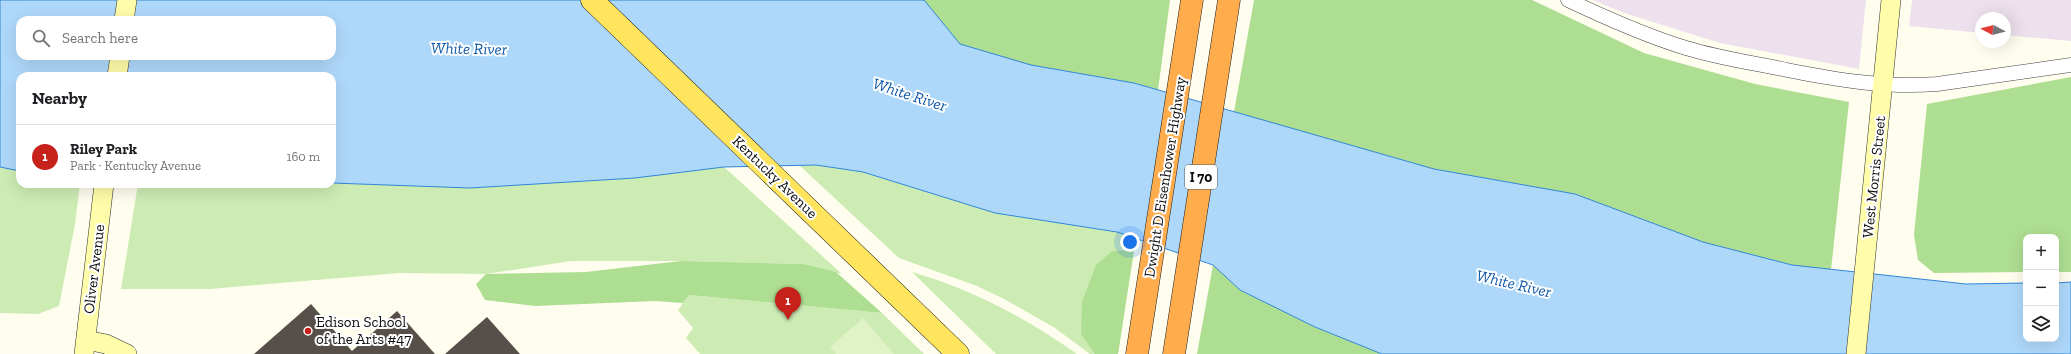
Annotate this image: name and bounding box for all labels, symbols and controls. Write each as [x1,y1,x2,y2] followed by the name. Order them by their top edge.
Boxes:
[1975,12,2011,48] north arrow
[16,16,336,60] search box
[30,27,52,49] icon: search
[62,29,138,47] text: Search here
[431,38,508,59] water label: White River
[871,74,950,115] water label: White River
[1140,75,1190,279] street label: Dwight D Eisenhower Highway
[32,88,87,108] text: Nearby
[1859,115,1889,239] street label: West Morris Street
[729,132,821,222] street label: Kentucky Avenue
[70,140,137,158] text: Riley Park
[42,149,48,164] text: 1
[286,149,320,164] text: 160 m
[70,158,201,173] text: Park · Kentucky Avenue
[1185,165,1217,189] road number: I 70
[80,223,108,315] street label: Oliver Avenue
[1120,232,1140,252] your location
[2023,234,2059,342] map controls
[2023,234,2059,270] button: +
[1475,266,1554,301] water label: White River
[2023,270,2059,306] button: −
[775,287,801,320] pin: 1
[2023,306,2059,342] button: layers
[316,313,411,348] place label: Edison School of the Arts #47
[303,326,313,336] marker: Edison School of the Arts #47

